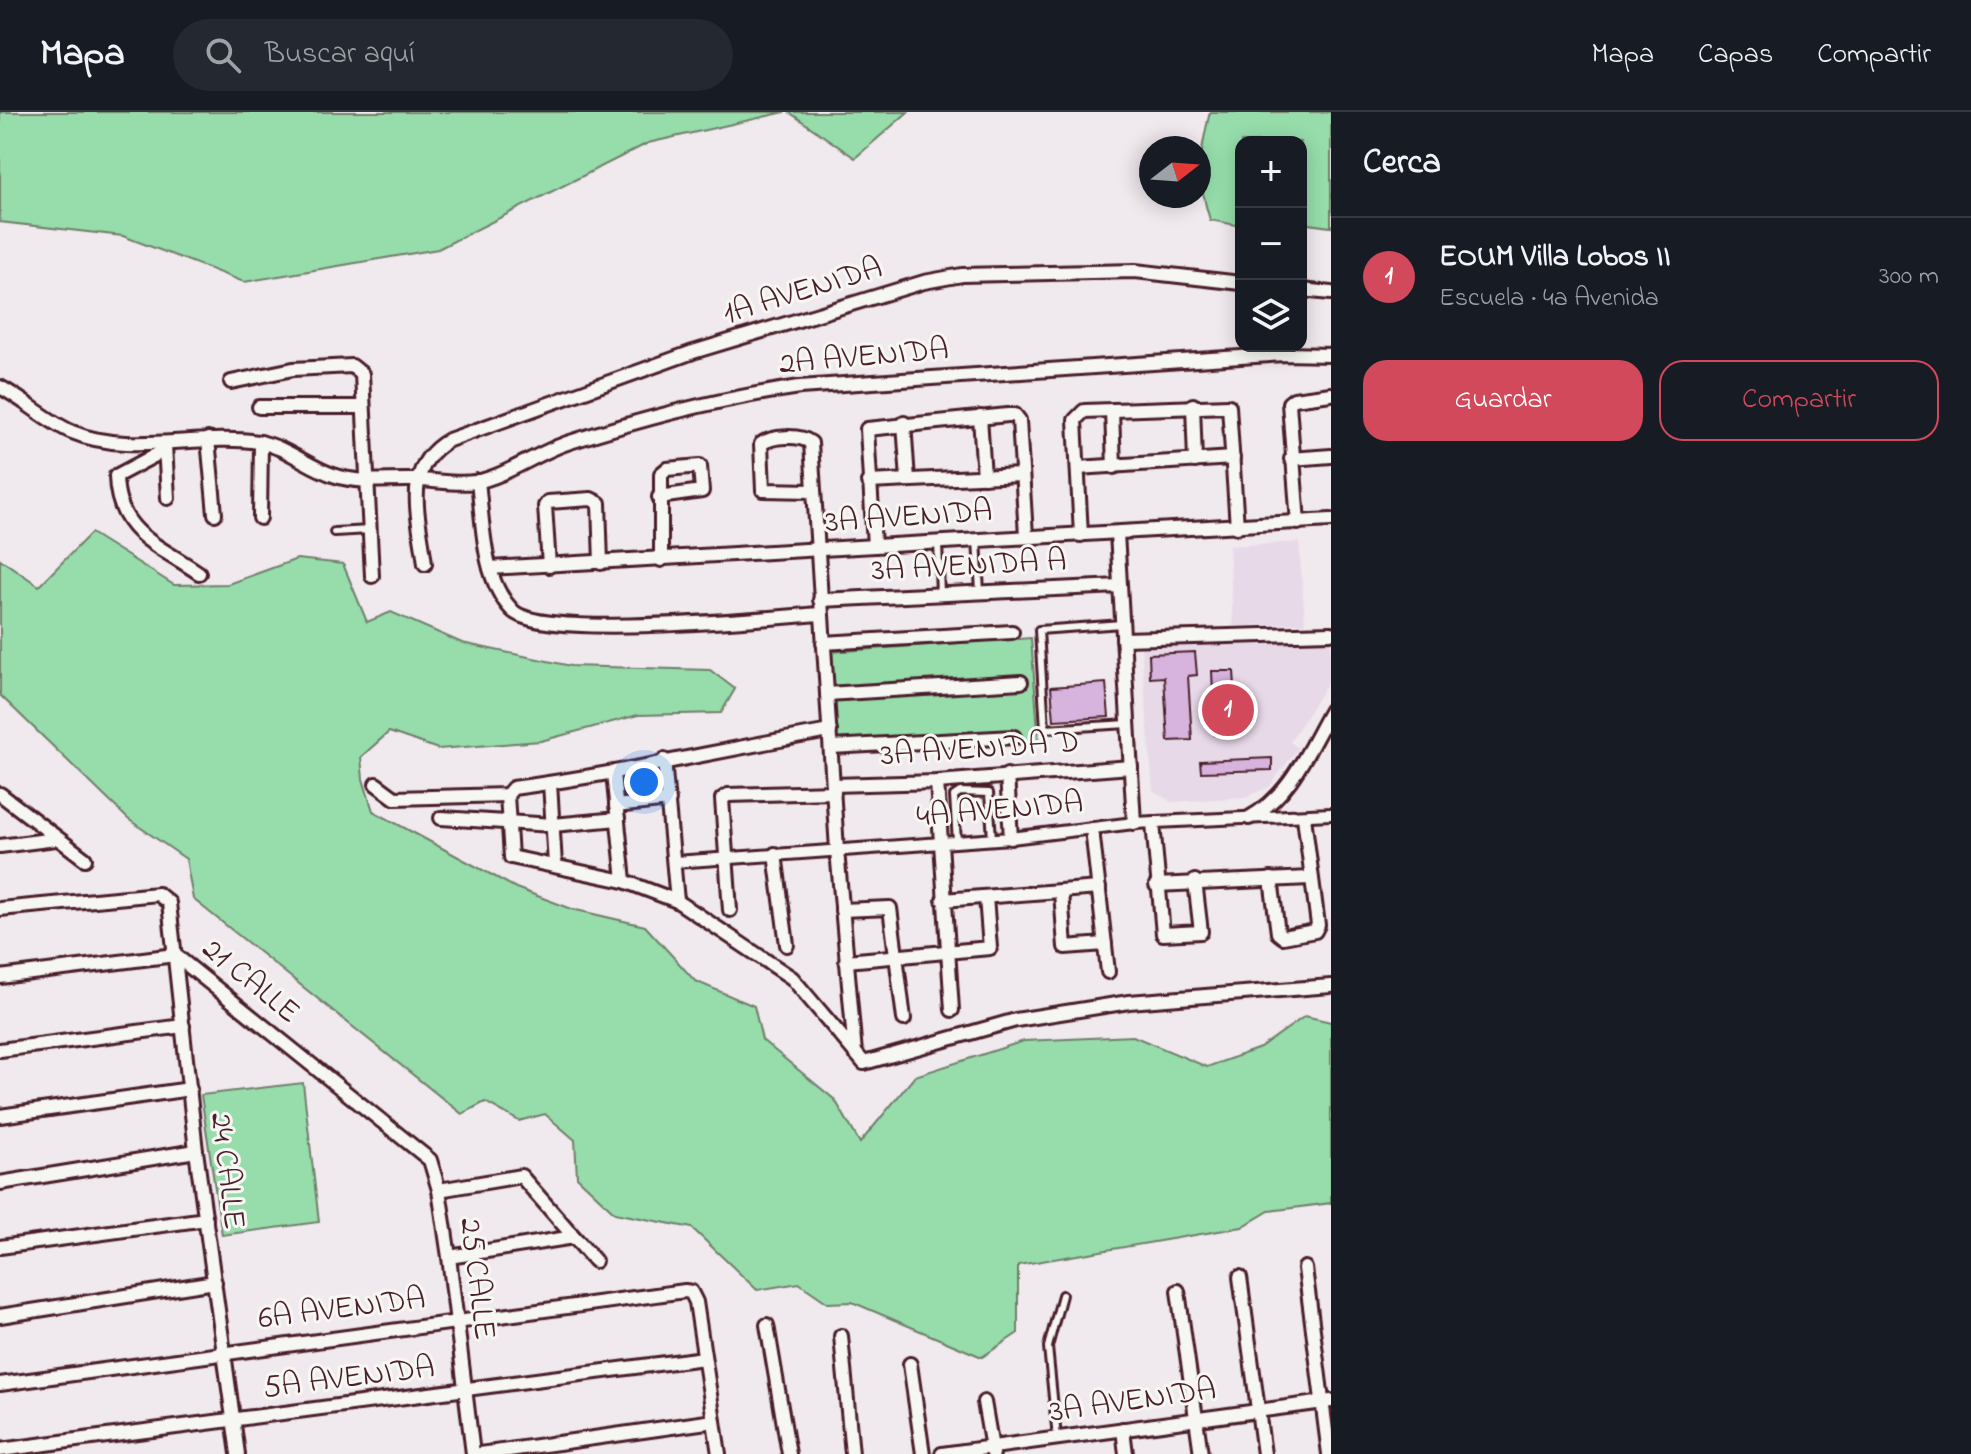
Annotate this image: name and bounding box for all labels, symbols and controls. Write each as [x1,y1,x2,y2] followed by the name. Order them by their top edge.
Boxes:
[173,19,733,91] search box
[40,27,125,83] text: Mapa
[201,33,245,77] icon: search
[265,33,415,77] text: Buscar aquí
[1592,35,1654,76] text: Mapa
[1698,35,1773,76] text: Capas
[1817,35,1931,76] text: Compartir
[1139,136,1211,208] north arrow
[1235,136,1307,352] map controls
[1235,136,1307,208] button: +
[1363,139,1441,189] text: Cerca
[1235,208,1307,280] button: −
[1439,236,1670,280] text: EOUM Villa Lobos II
[718,245,888,339] street label: 1A AVENIDA
[1385,258,1393,296] text: 1
[1879,258,1939,296] text: 300 m
[1235,280,1307,352] button: layers
[1439,280,1659,318] text: Escuela · 4a Avenida
[777,327,951,389] street label: 2A AVENIDA
[1363,360,1643,441] button: Guardar
[1659,360,1939,441] button: Compartir
[824,489,994,547] street label: 3A AVENIDA
[870,538,1068,596] street label: 3A AVENIDA A
[1202,680,1254,740] pin: 1
[879,720,1081,780] street label: 3A AVENIDA D
[624,762,664,802] your location
[915,780,1085,842] street label: 4A AVENIDA
[191,928,309,1036] street label: 21 CALLE
[196,1110,256,1232] street label: 24 CALLE
[445,1215,507,1343] street label: 25 CALLE
[256,1276,428,1344] street label: 6A AVENIDA
[261,1345,437,1413] street label: 5A AVENIDA
[1047,1367,1219,1437] street label: 3A AVENIDA

